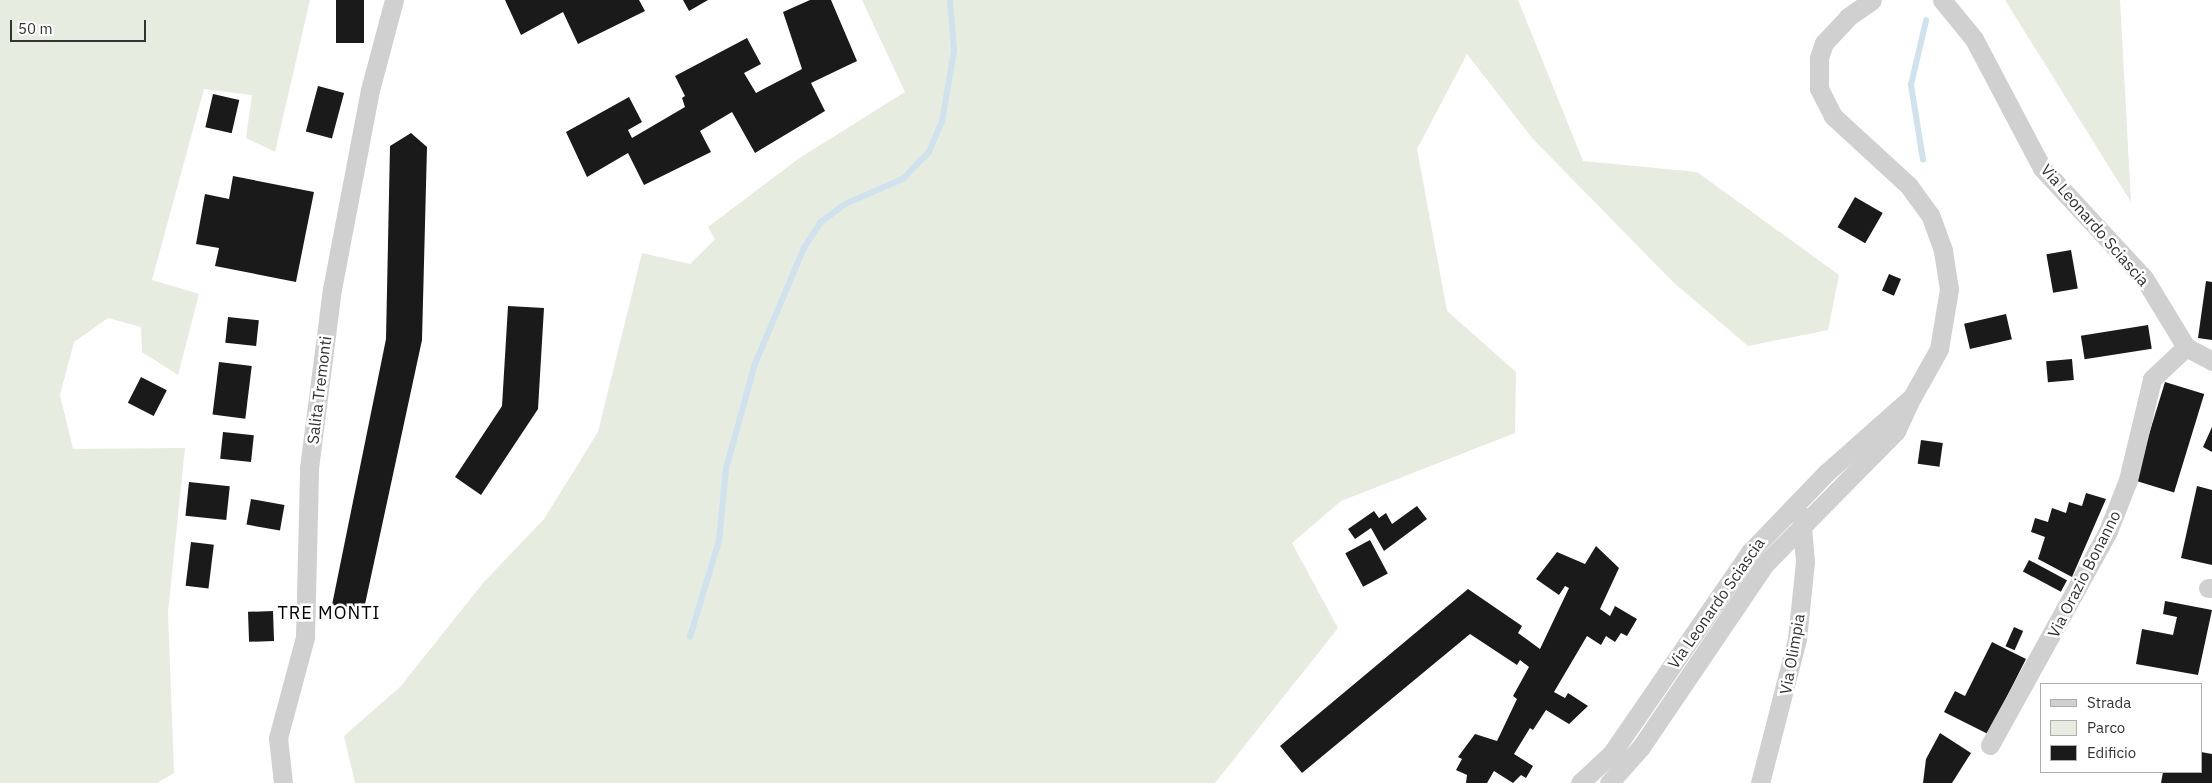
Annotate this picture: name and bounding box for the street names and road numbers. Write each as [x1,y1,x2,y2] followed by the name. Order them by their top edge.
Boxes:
[2037,160,2153,290] street label: Via Leonardo Sciascia
[303,335,335,445] street label: Salita Tremonti
[2044,507,2124,641] street label: Via Orazio Bonanno
[1664,534,1768,672] street label: Via Leonardo Sciascia
[1775,612,1809,696] street label: Via Olimpia

